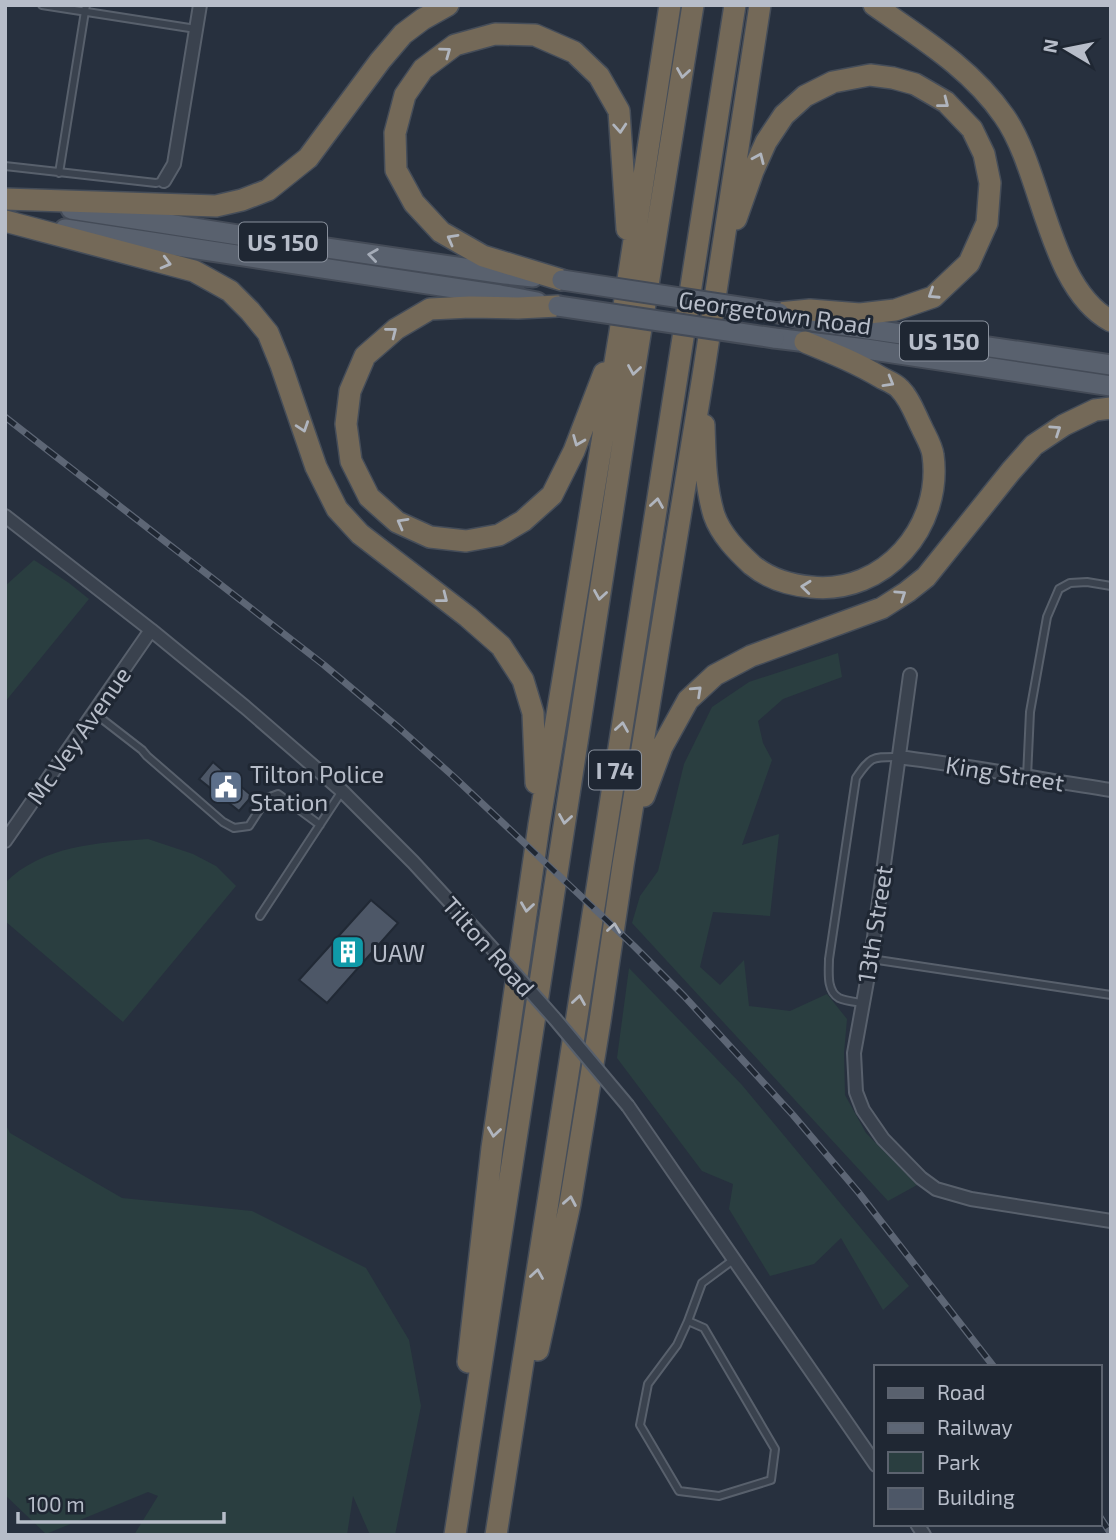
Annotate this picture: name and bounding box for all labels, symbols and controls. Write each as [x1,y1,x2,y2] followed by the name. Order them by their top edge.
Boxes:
[1032,14,1102,84] north arrow
[1037,37,1062,55] text: N
[438,48,451,60] one-way arrow
[675,67,690,79] one-way arrow
[937,94,949,107] one-way arrow
[612,123,627,134] one-way arrow
[751,152,765,165] one-way arrow
[239,222,327,262] road number: US 150
[447,233,460,247] one-way arrow
[367,248,378,263] one-way arrow
[160,255,172,269] one-way arrow
[677,284,873,340] street label: Georgetown Road
[928,285,941,298] one-way arrow
[900,322,988,360] road number: US 150
[385,328,397,341] one-way arrow
[627,364,642,376] one-way arrow
[881,374,894,387] one-way arrow
[295,421,309,433] one-way arrow
[1048,426,1061,439] one-way arrow
[572,435,586,447] one-way arrow
[649,497,664,508] one-way arrow
[397,518,410,531] one-way arrow
[800,580,811,595] one-way arrow
[435,589,448,602] one-way arrow
[593,589,608,600] one-way arrow
[893,591,906,603] one-way arrow
[20,661,136,809] street label: Mc Vey Avenue
[689,687,702,700] one-way arrow
[614,721,629,733] one-way arrow
[944,749,1066,797] street label: King Street
[589,750,641,790] road number: I 74
[250,759,384,816] place label: Tilton Police Station
[207,768,245,806] public building icon: Tilton Police Station
[558,814,573,825] one-way arrow
[850,863,898,985] street label: 13th Street
[437,890,541,1002] street label: Tilton Road
[520,901,535,913] one-way arrow
[606,922,621,933] one-way arrow
[329,933,367,971] building icon: UAW
[372,938,425,967] place label: UAW
[571,995,586,1006] one-way arrow
[487,1127,502,1138] one-way arrow
[562,1195,577,1207] one-way arrow
[529,1268,544,1280] one-way arrow
[874,1365,1102,1526] legend
[937,1379,985,1404] text: Road
[937,1414,1013,1439] text: Railway
[937,1449,980,1474] text: Park
[18,1480,224,1524] scale bar
[937,1484,1015,1509] text: Building
[28,1491,85,1516] text: 100 m

